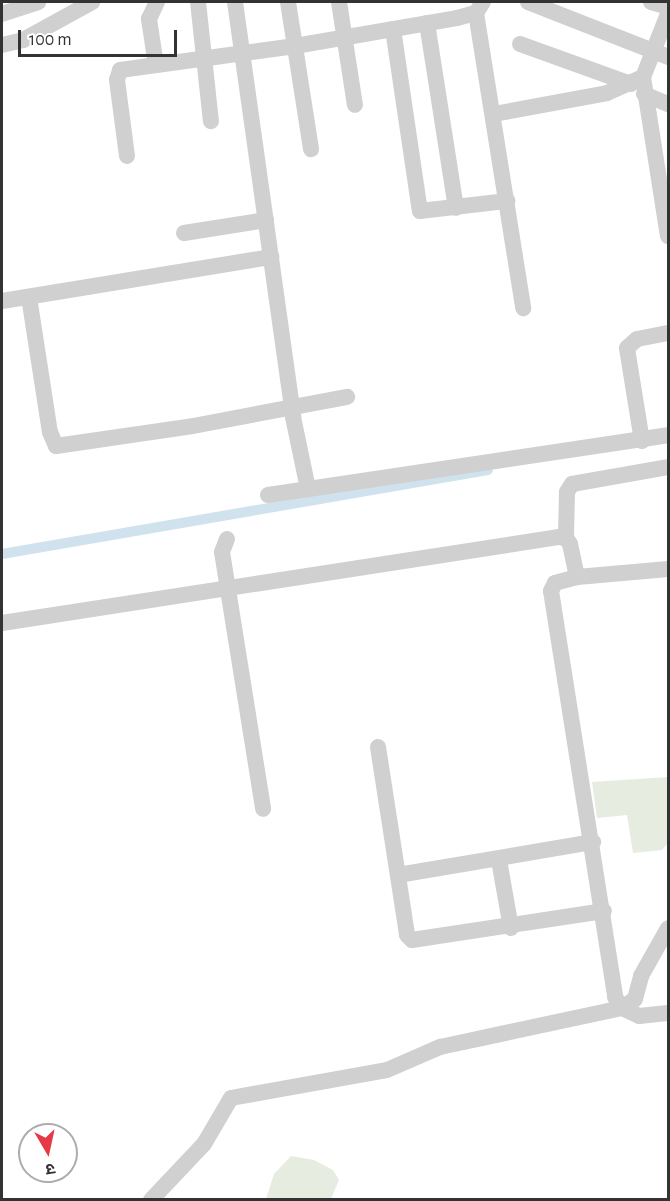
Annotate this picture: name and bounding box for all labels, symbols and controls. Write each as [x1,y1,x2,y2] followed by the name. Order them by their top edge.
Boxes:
[21,18,180,56] scale bar
[29,31,72,49] text: 100 m
[18,1123,78,1183] north arrow
[45,1160,56,1177] text: उ

